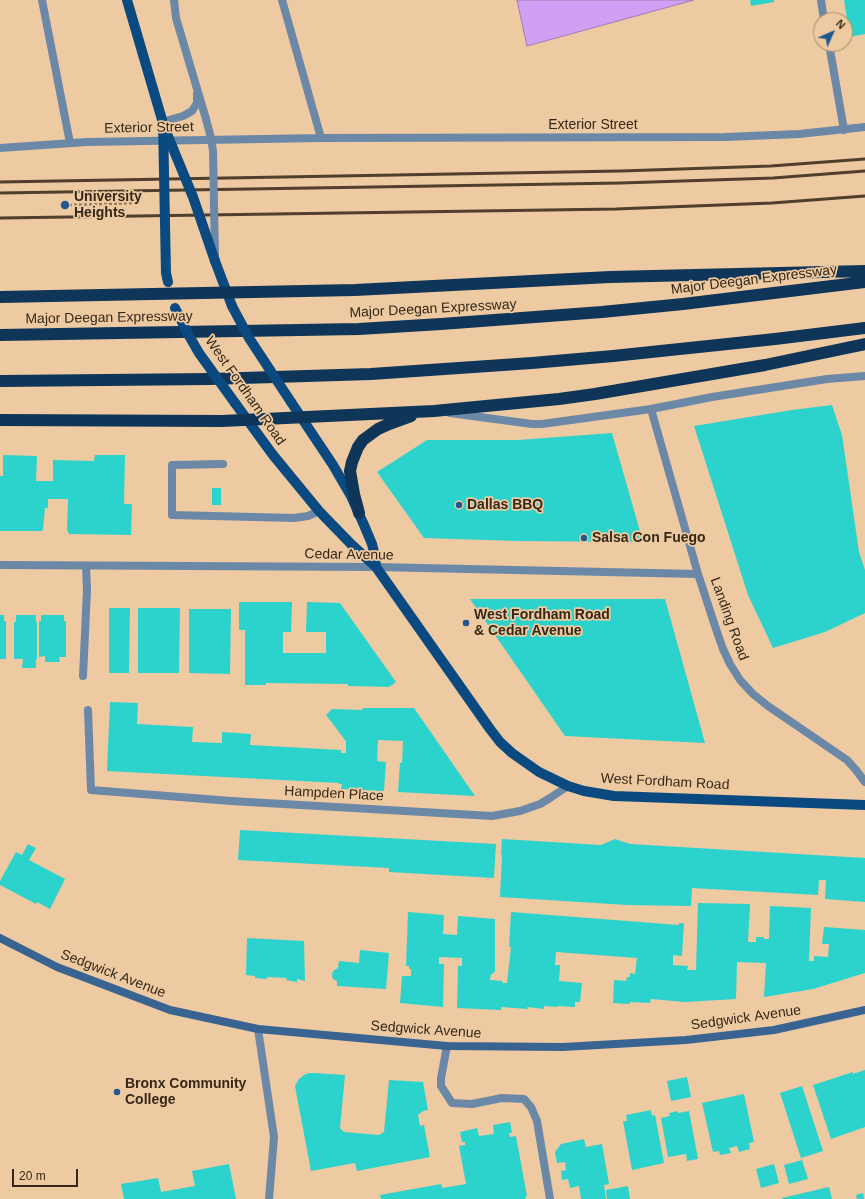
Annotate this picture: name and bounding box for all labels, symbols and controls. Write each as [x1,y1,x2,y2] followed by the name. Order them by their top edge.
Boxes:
[813,12,853,52] north arrow
[834,17,848,31] text: N
[548,117,638,133] street label: Exterior Street
[104,119,194,137] street label: Exterior Street
[74,189,142,222] place label: University Heights
[59,199,71,211] marker: University Heights
[670,261,838,299] street label: Major Deegan Expressway
[349,296,517,322] street label: Major Deegan Expressway
[25,308,193,328] street label: Major Deegan Expressway
[201,333,289,449] street label: West Fordham Road
[467,497,543,513] place label: Dallas BBQ
[454,500,464,510] marker: Dallas BBQ
[592,530,706,546] place label: Salsa Con Fuego
[579,533,589,543] marker: Salsa Con Fuego
[304,546,394,564] street label: Cedar Avenue
[706,575,752,663] street label: Landing Road
[474,607,610,640] place label: West Fordham Road & Cedar Avenue
[461,618,471,628] marker: West Fordham Road & Cedar Avenue
[600,770,730,794] street label: West Fordham Road
[284,783,384,805] street label: Hampden Place
[58,946,168,1002] street label: Sedgwick Avenue
[690,1002,802,1034] street label: Sedgwick Avenue
[370,1018,482,1042] street label: Sedgwick Avenue
[125,1076,246,1108] place label: Bronx Community College
[112,1087,122,1097] marker: Bronx Community College
[14,1161,80,1187] scale bar
[19,1169,46,1183] text: 20 m

